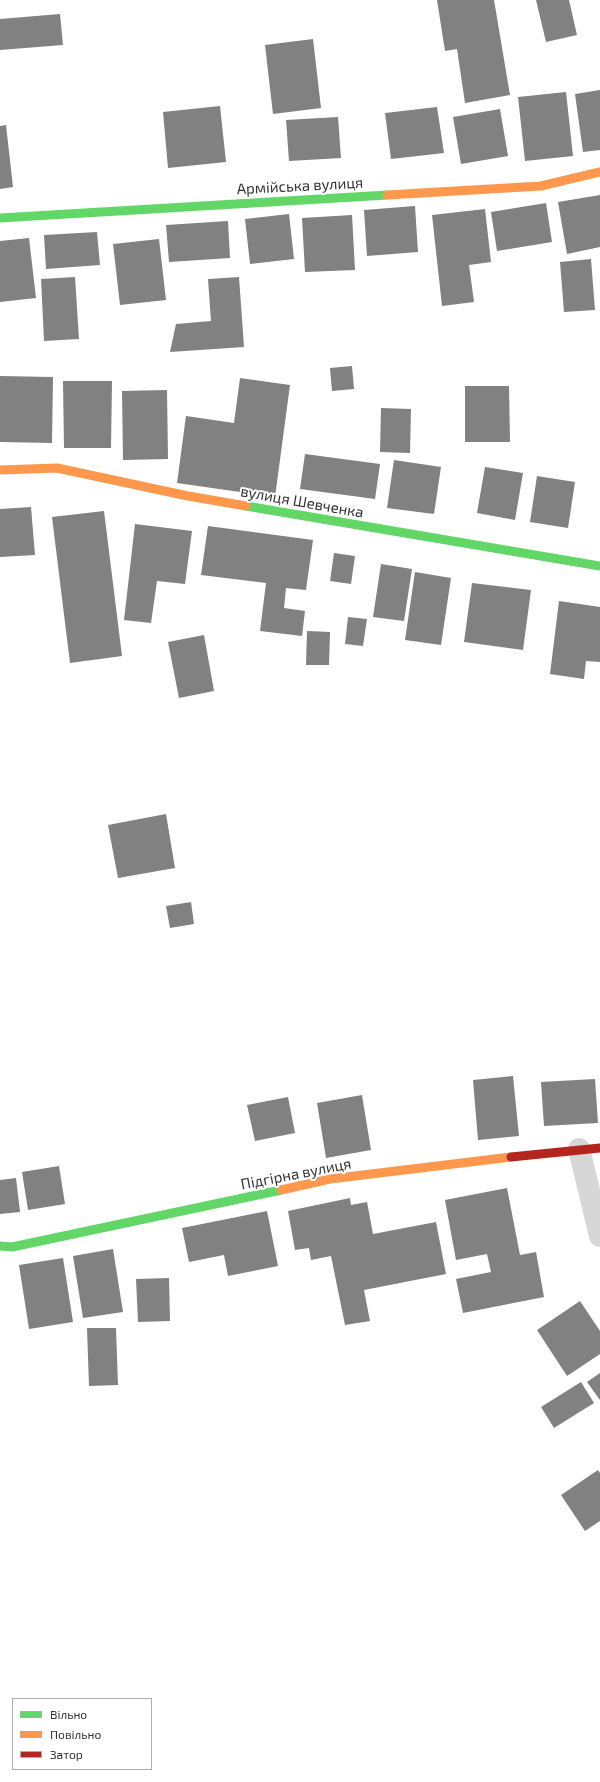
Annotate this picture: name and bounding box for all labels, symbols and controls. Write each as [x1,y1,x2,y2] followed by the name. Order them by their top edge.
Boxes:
[236,174,364,198] street label: Армійська вулиця
[239,482,365,522] street label: вулиця Шевченка
[239,1154,353,1194] street label: Підгірна вулиця
[12,1698,152,1770] legend
[50,1707,87,1721] text: Вільно
[50,1727,101,1741] text: Повільно
[50,1747,83,1761] text: Затор

